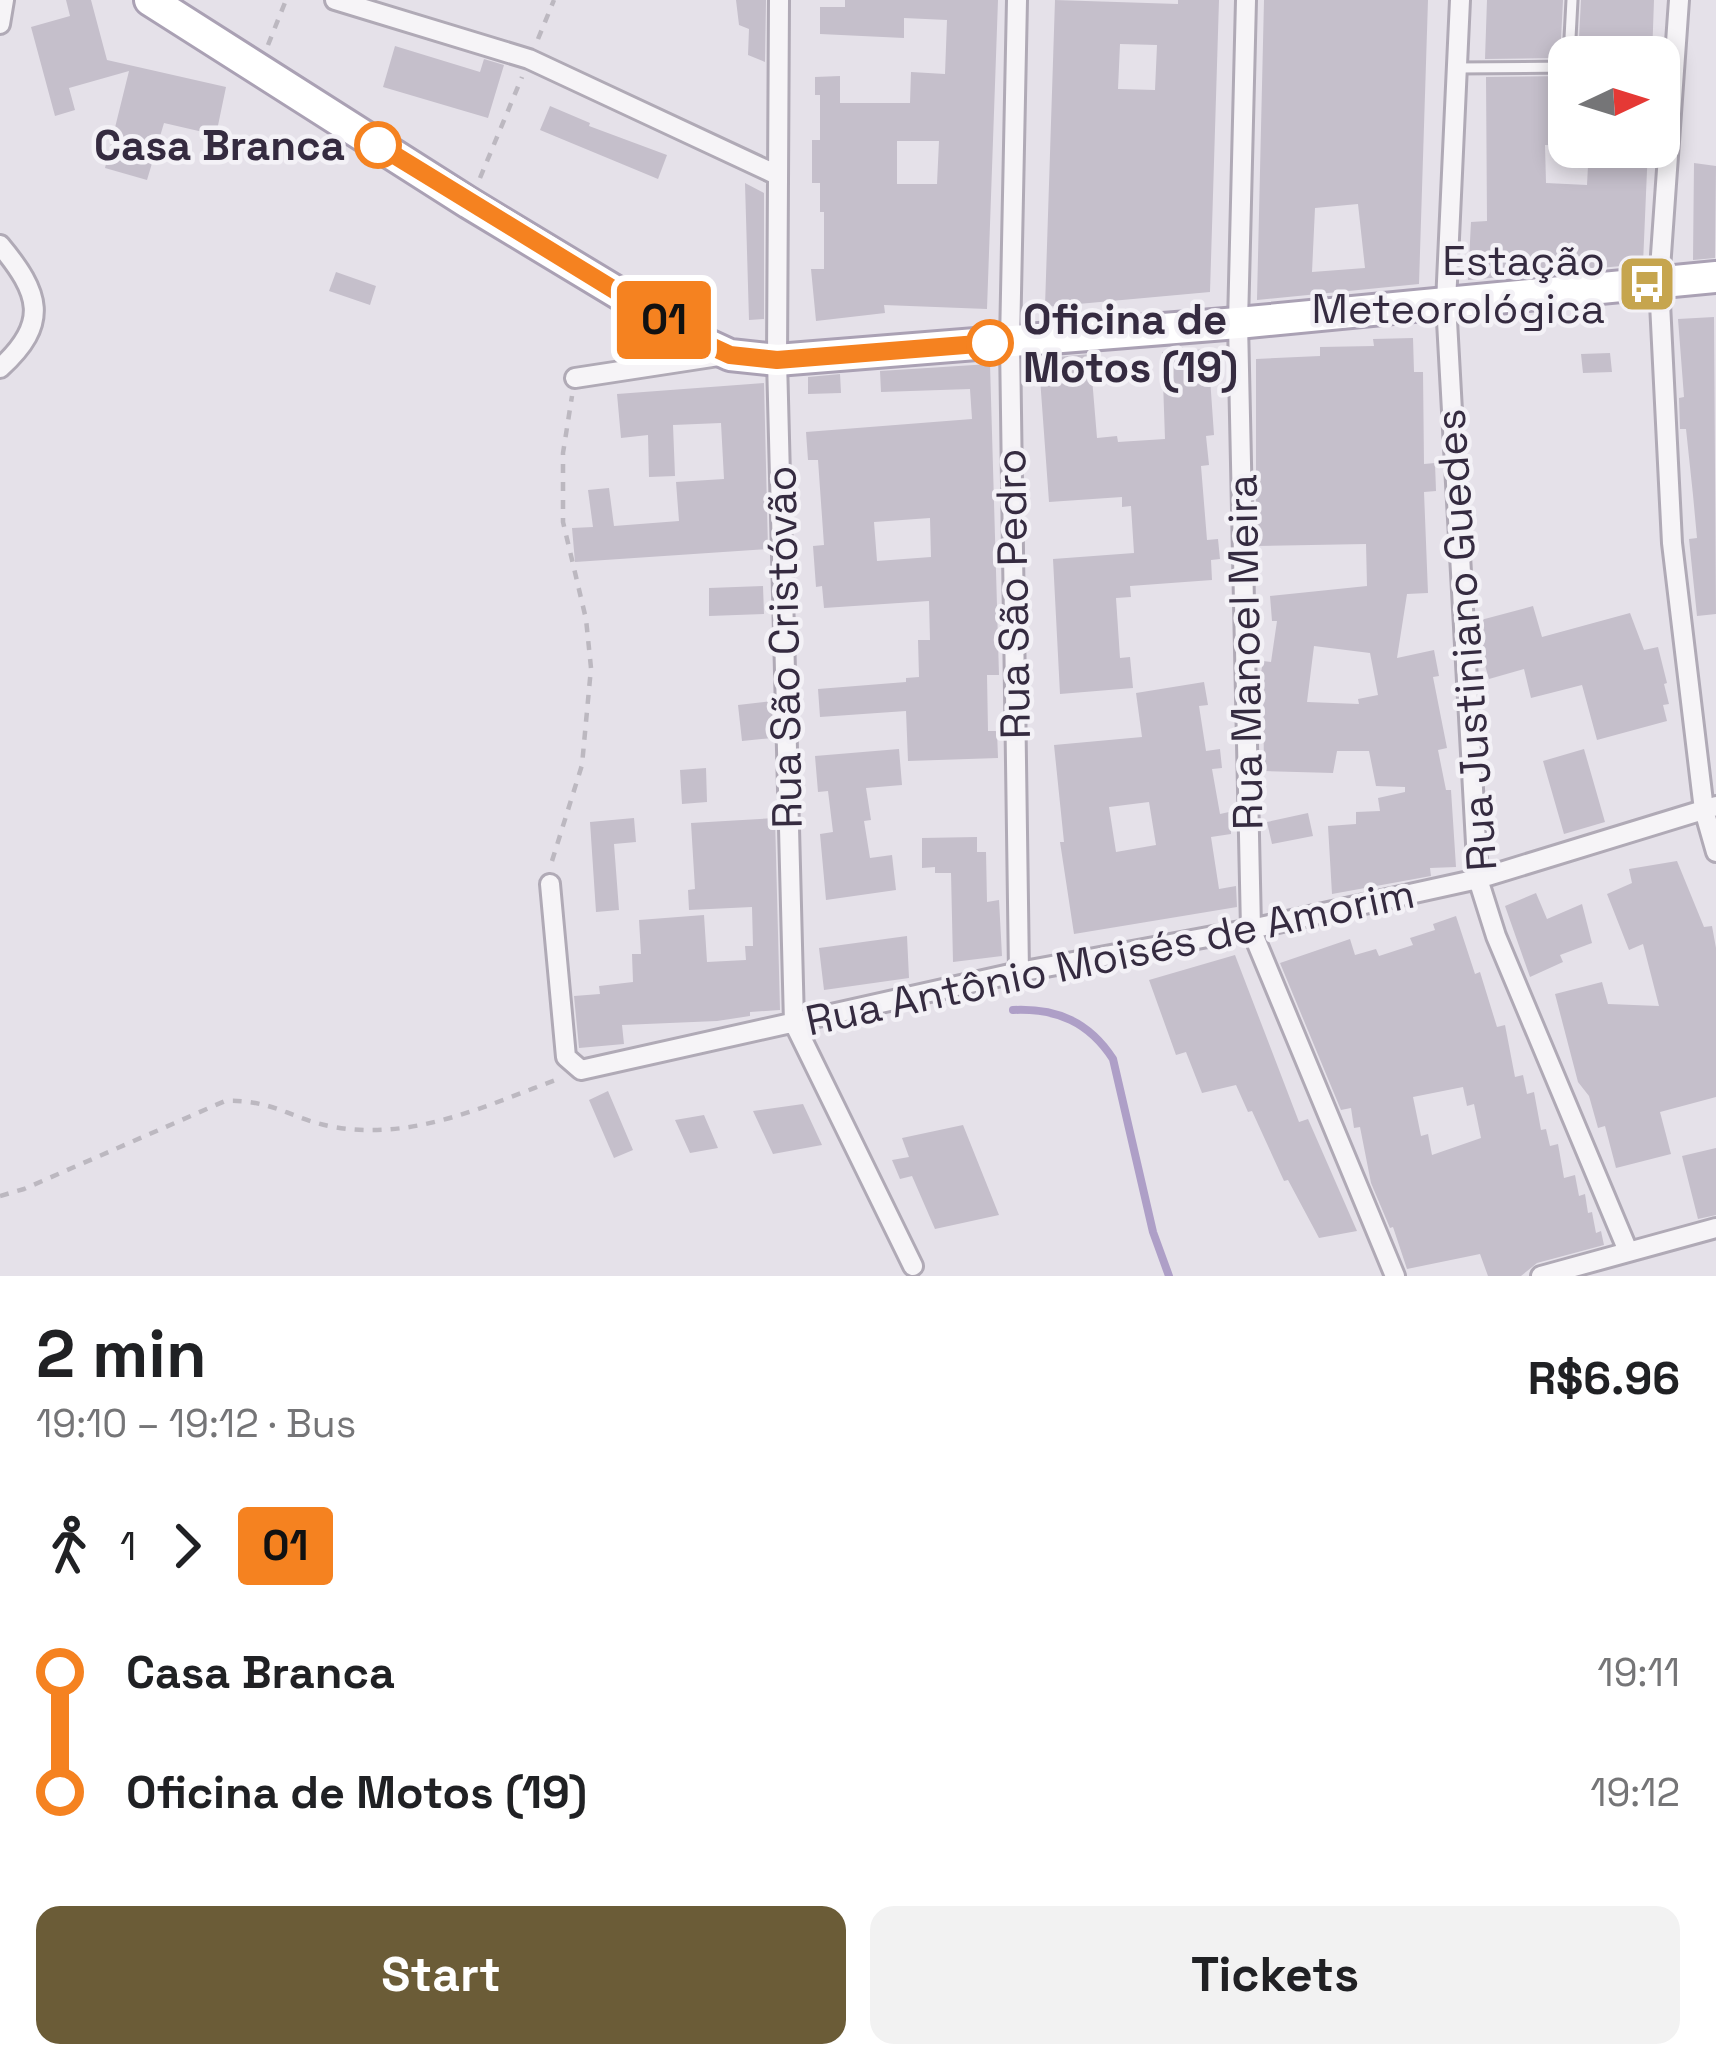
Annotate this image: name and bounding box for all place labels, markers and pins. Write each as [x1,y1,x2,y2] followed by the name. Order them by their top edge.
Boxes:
[94,119,345,172] place label: Casa Branca
[356,123,400,167] marker: Casa Branca
[1311,234,1605,335] place label: Estação Meteorológica
[1616,253,1678,315] bus stop icon: Estação Meteorológica
[1023,293,1238,394] place label: Oficina de Motos (19)
[968,321,1012,365] marker: Oficina de Motos (19)

